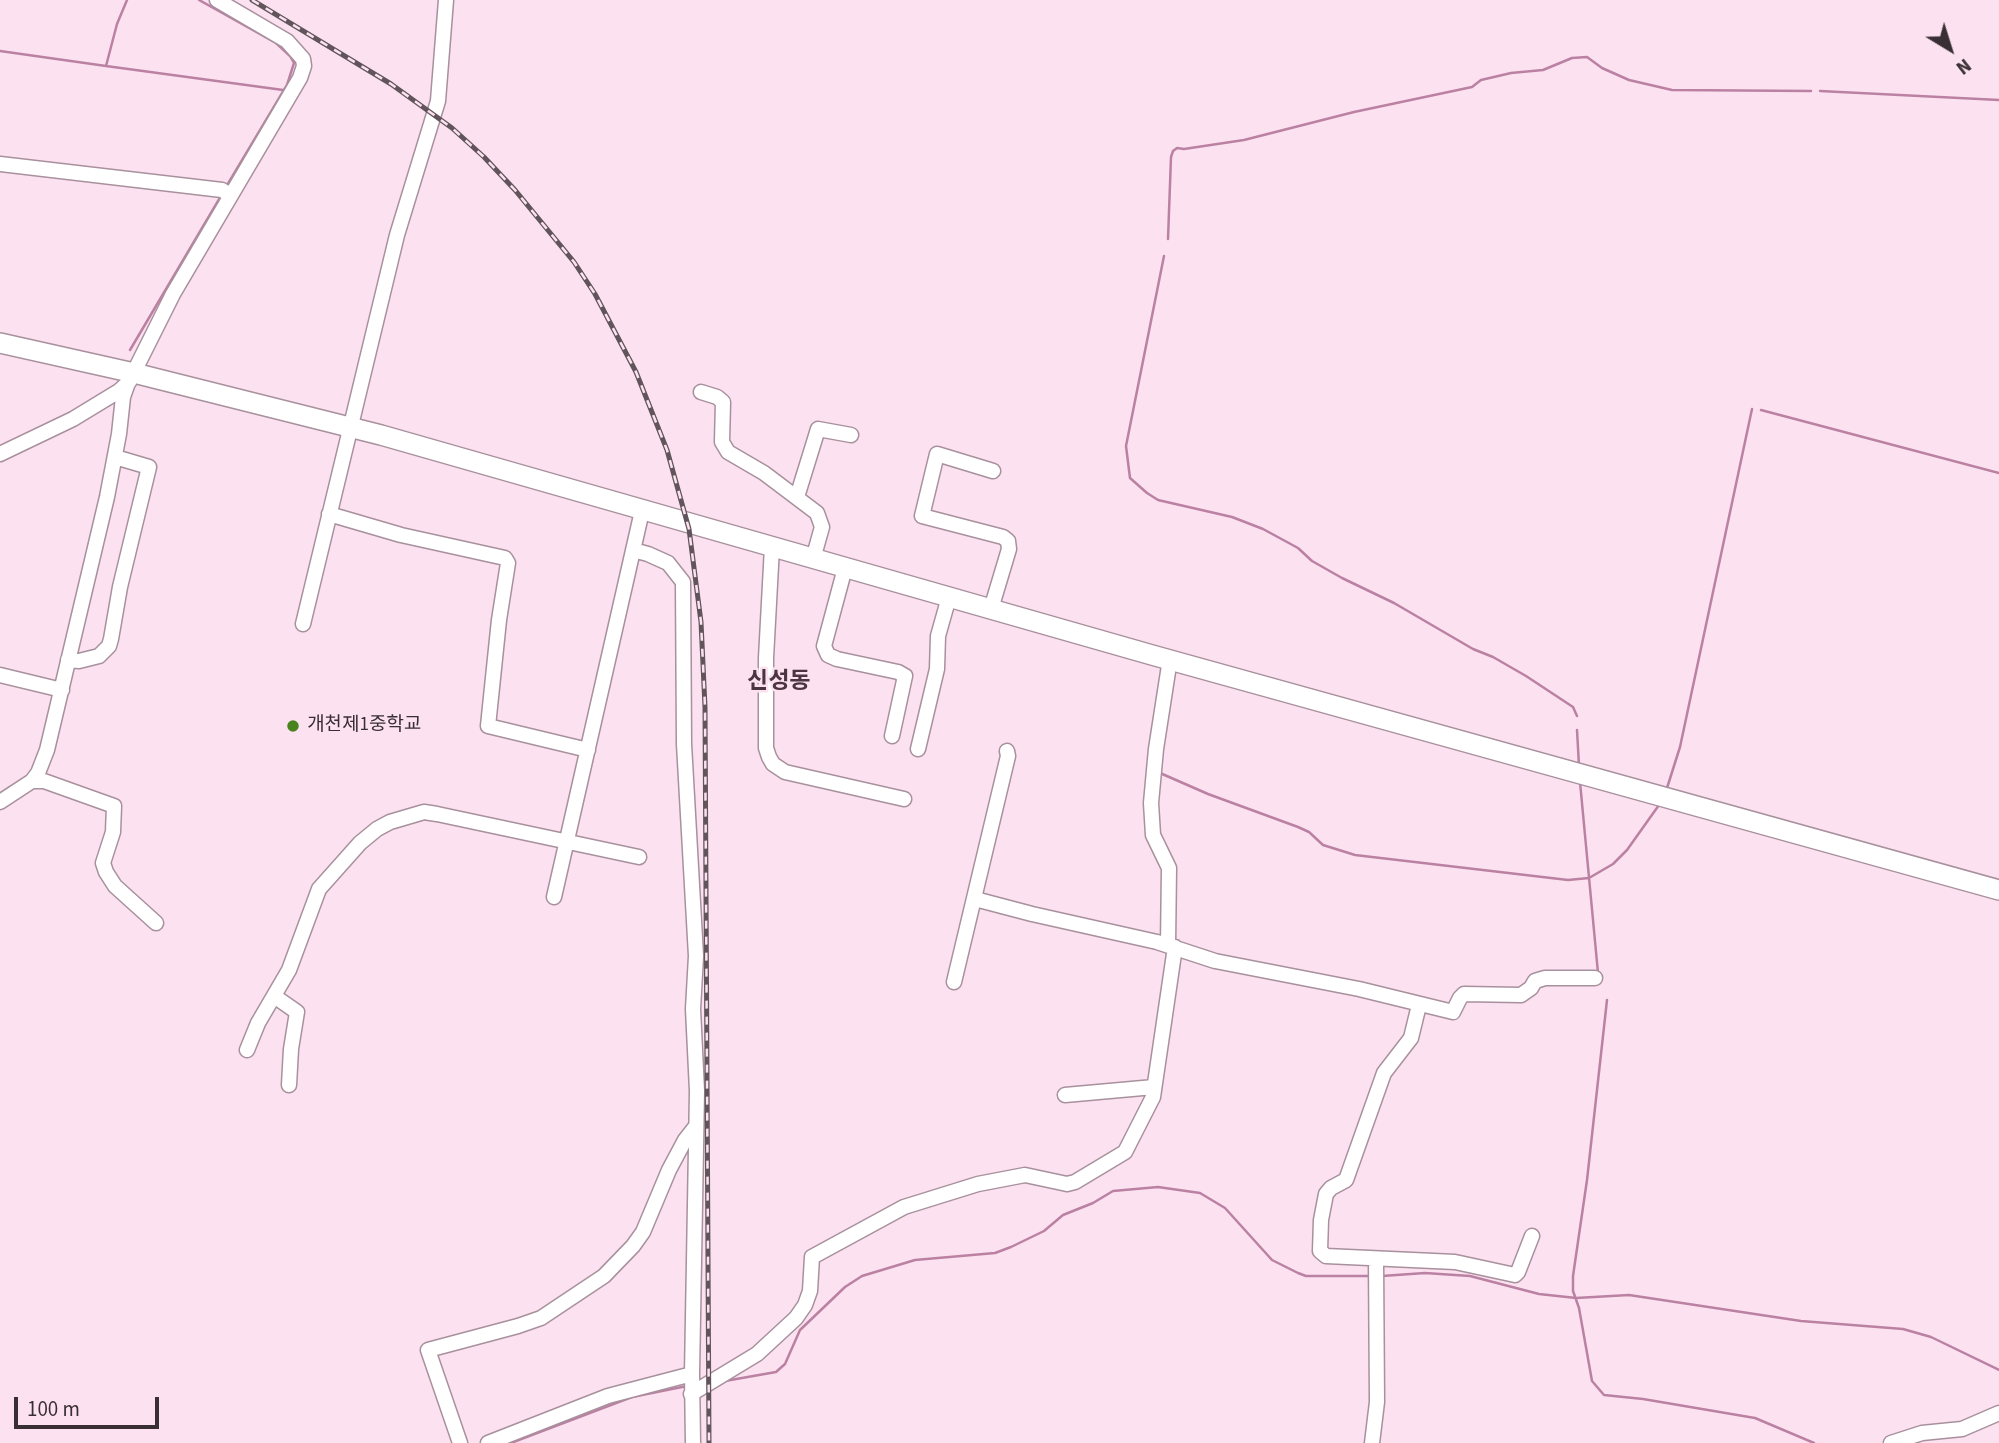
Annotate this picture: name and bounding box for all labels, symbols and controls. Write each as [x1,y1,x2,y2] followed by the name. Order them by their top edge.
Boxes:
[1915,14,1985,84] north arrow
[1950,51,1977,80] text: N
[747,669,811,697] district label: 신성동
[307,715,421,737] place label: 개천제1중학교
[285,718,301,734] marker: 개천제1중학교
[18,1384,163,1428] scale bar
[27,1394,80,1424] text: 100 m

